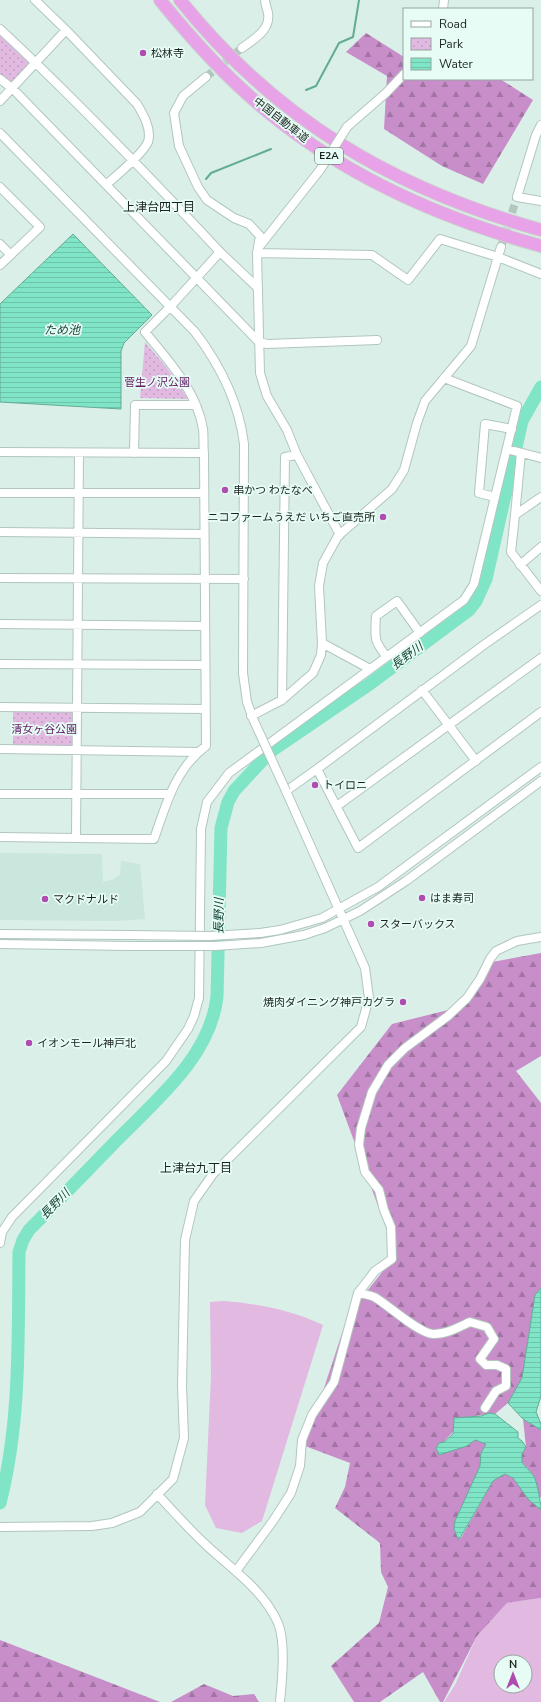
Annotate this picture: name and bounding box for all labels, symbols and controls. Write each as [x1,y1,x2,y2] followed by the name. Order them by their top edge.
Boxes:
[403,8,533,80] legend
[439,16,467,32] text: Road
[439,36,464,52] text: Park
[151,46,184,61] place label: 松林寺
[138,48,148,58] marker: 松林寺
[439,56,473,72] text: Water
[250,94,312,146] street label: 中国自動車道
[315,148,343,164] road number: E2A
[123,199,195,215] district label: 上津台四丁目
[44,322,81,338] water label: ため池
[124,375,190,390] park label: 菅生ノ沢公園
[233,483,313,498] place label: 串かつ わたなべ
[220,485,230,495] marker: 串かつ わたなべ
[208,510,376,525] place label: ニコファームうえだ いちご直売所
[378,512,388,522] marker: ニコファームうえだ いちご直売所
[388,638,428,673] water label: 長野川
[11,722,77,737] park label: 清女ヶ谷公園
[323,778,367,793] place label: トイロニ
[310,780,320,790] marker: トイロニ
[430,891,474,906] place label: はま寿司
[53,892,119,907] place label: マクドナルド
[417,893,427,903] marker: はま寿司
[40,894,50,904] marker: マクドナルド
[211,896,227,934] water label: 長野川
[379,917,456,932] place label: スターバックス
[366,919,376,929] marker: スターバックス
[263,995,395,1010] place label: 焼肉ダイニング神戸カグラ
[398,997,408,1007] marker: 焼肉ダイニング神戸カグラ
[37,1036,136,1051] place label: イオンモール神戸北
[24,1038,34,1048] marker: イオンモール神戸北
[160,1160,232,1176] district label: 上津台九丁目
[37,1184,75,1223] water label: 長野川
[493,1654,533,1694] north arrow
[509,1657,517,1672] text: N

